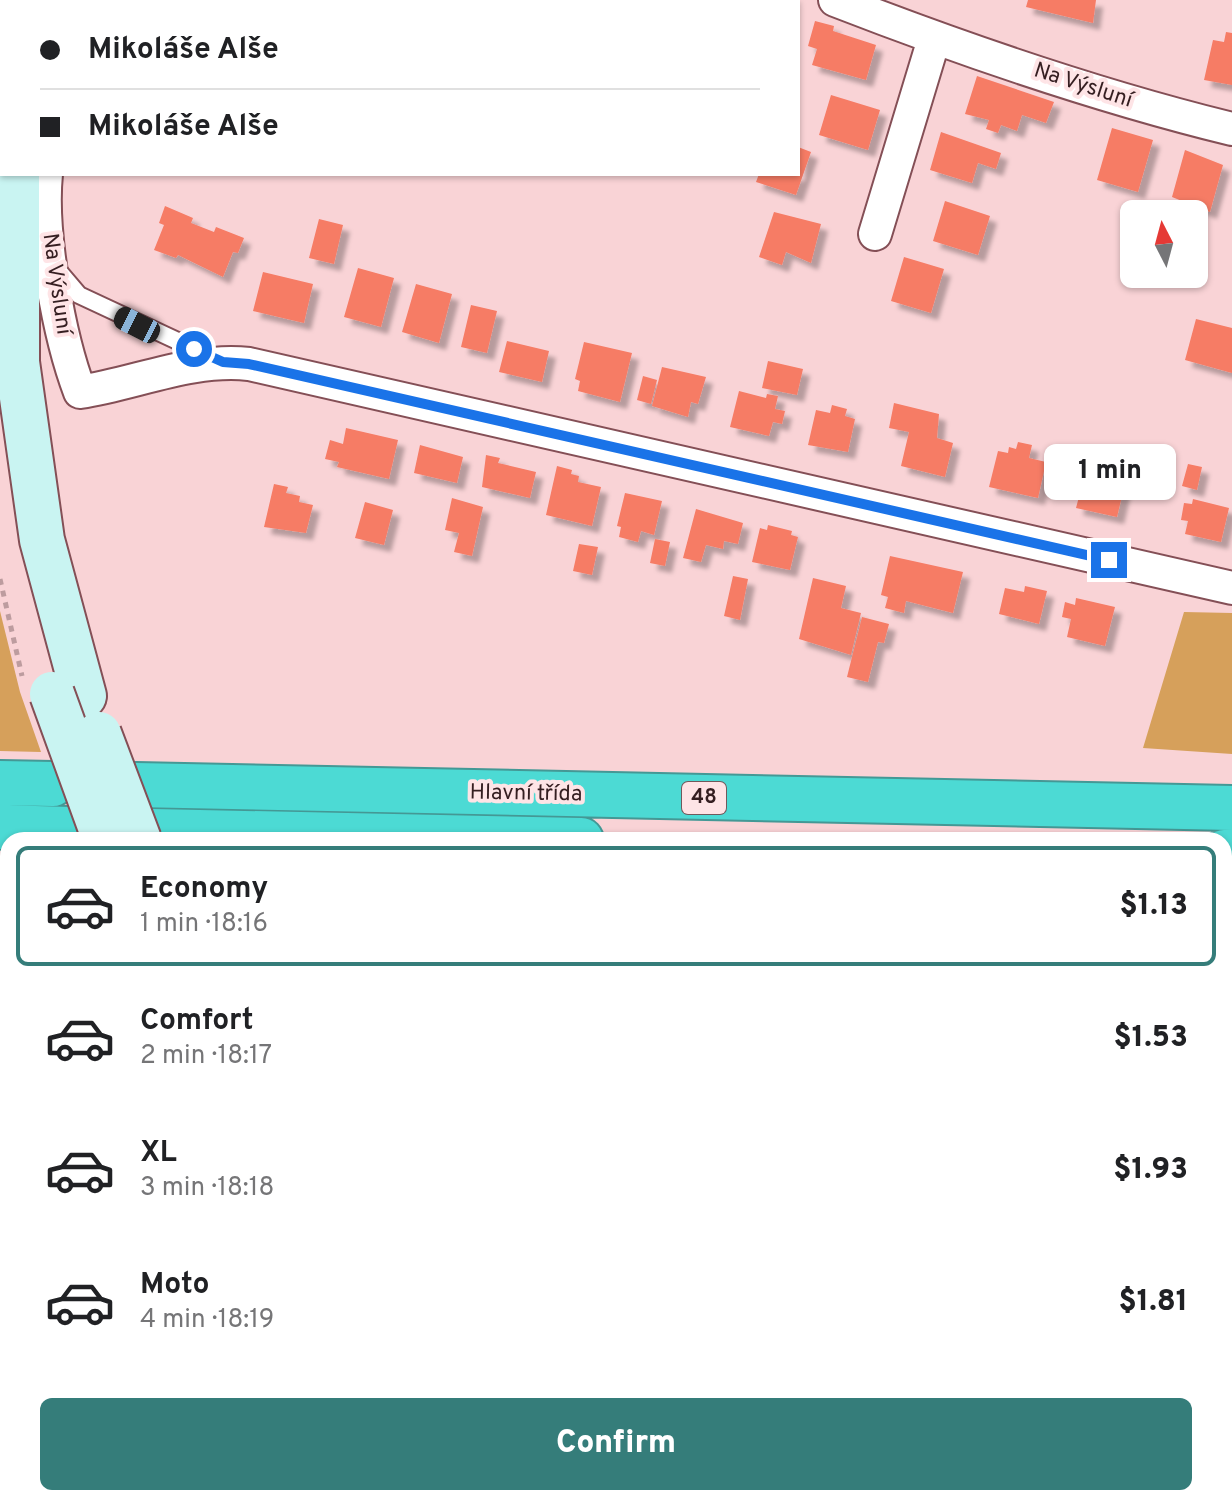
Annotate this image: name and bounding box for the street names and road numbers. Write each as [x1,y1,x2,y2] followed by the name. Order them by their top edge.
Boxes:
[1030,57,1138,115] street label: Na Výsluní
[36,232,77,339] street label: Na Výsluní
[469,780,583,808] street label: Hlavní třída
[682,782,726,814] road number: 48

